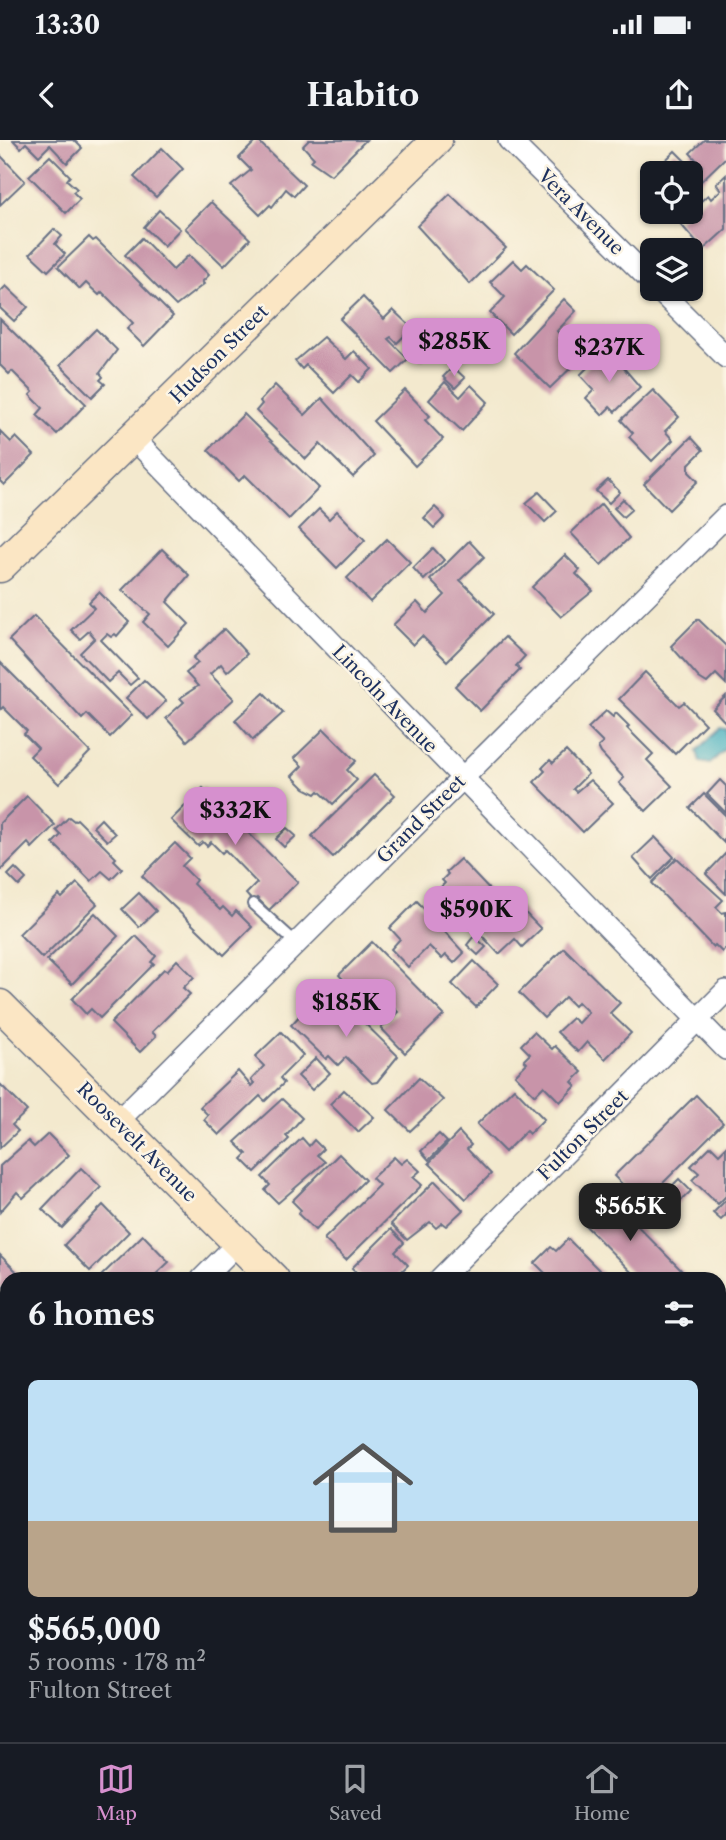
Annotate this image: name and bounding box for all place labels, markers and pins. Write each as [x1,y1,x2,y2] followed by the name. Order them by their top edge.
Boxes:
[405,318,503,378] pin: $285K
[560,324,658,384] pin: $237K
[186,788,284,847] pin: $332K
[427,886,525,946] pin: $590K
[297,979,395,1039] pin: $185K
[581,1184,679,1243] pin: $565K

